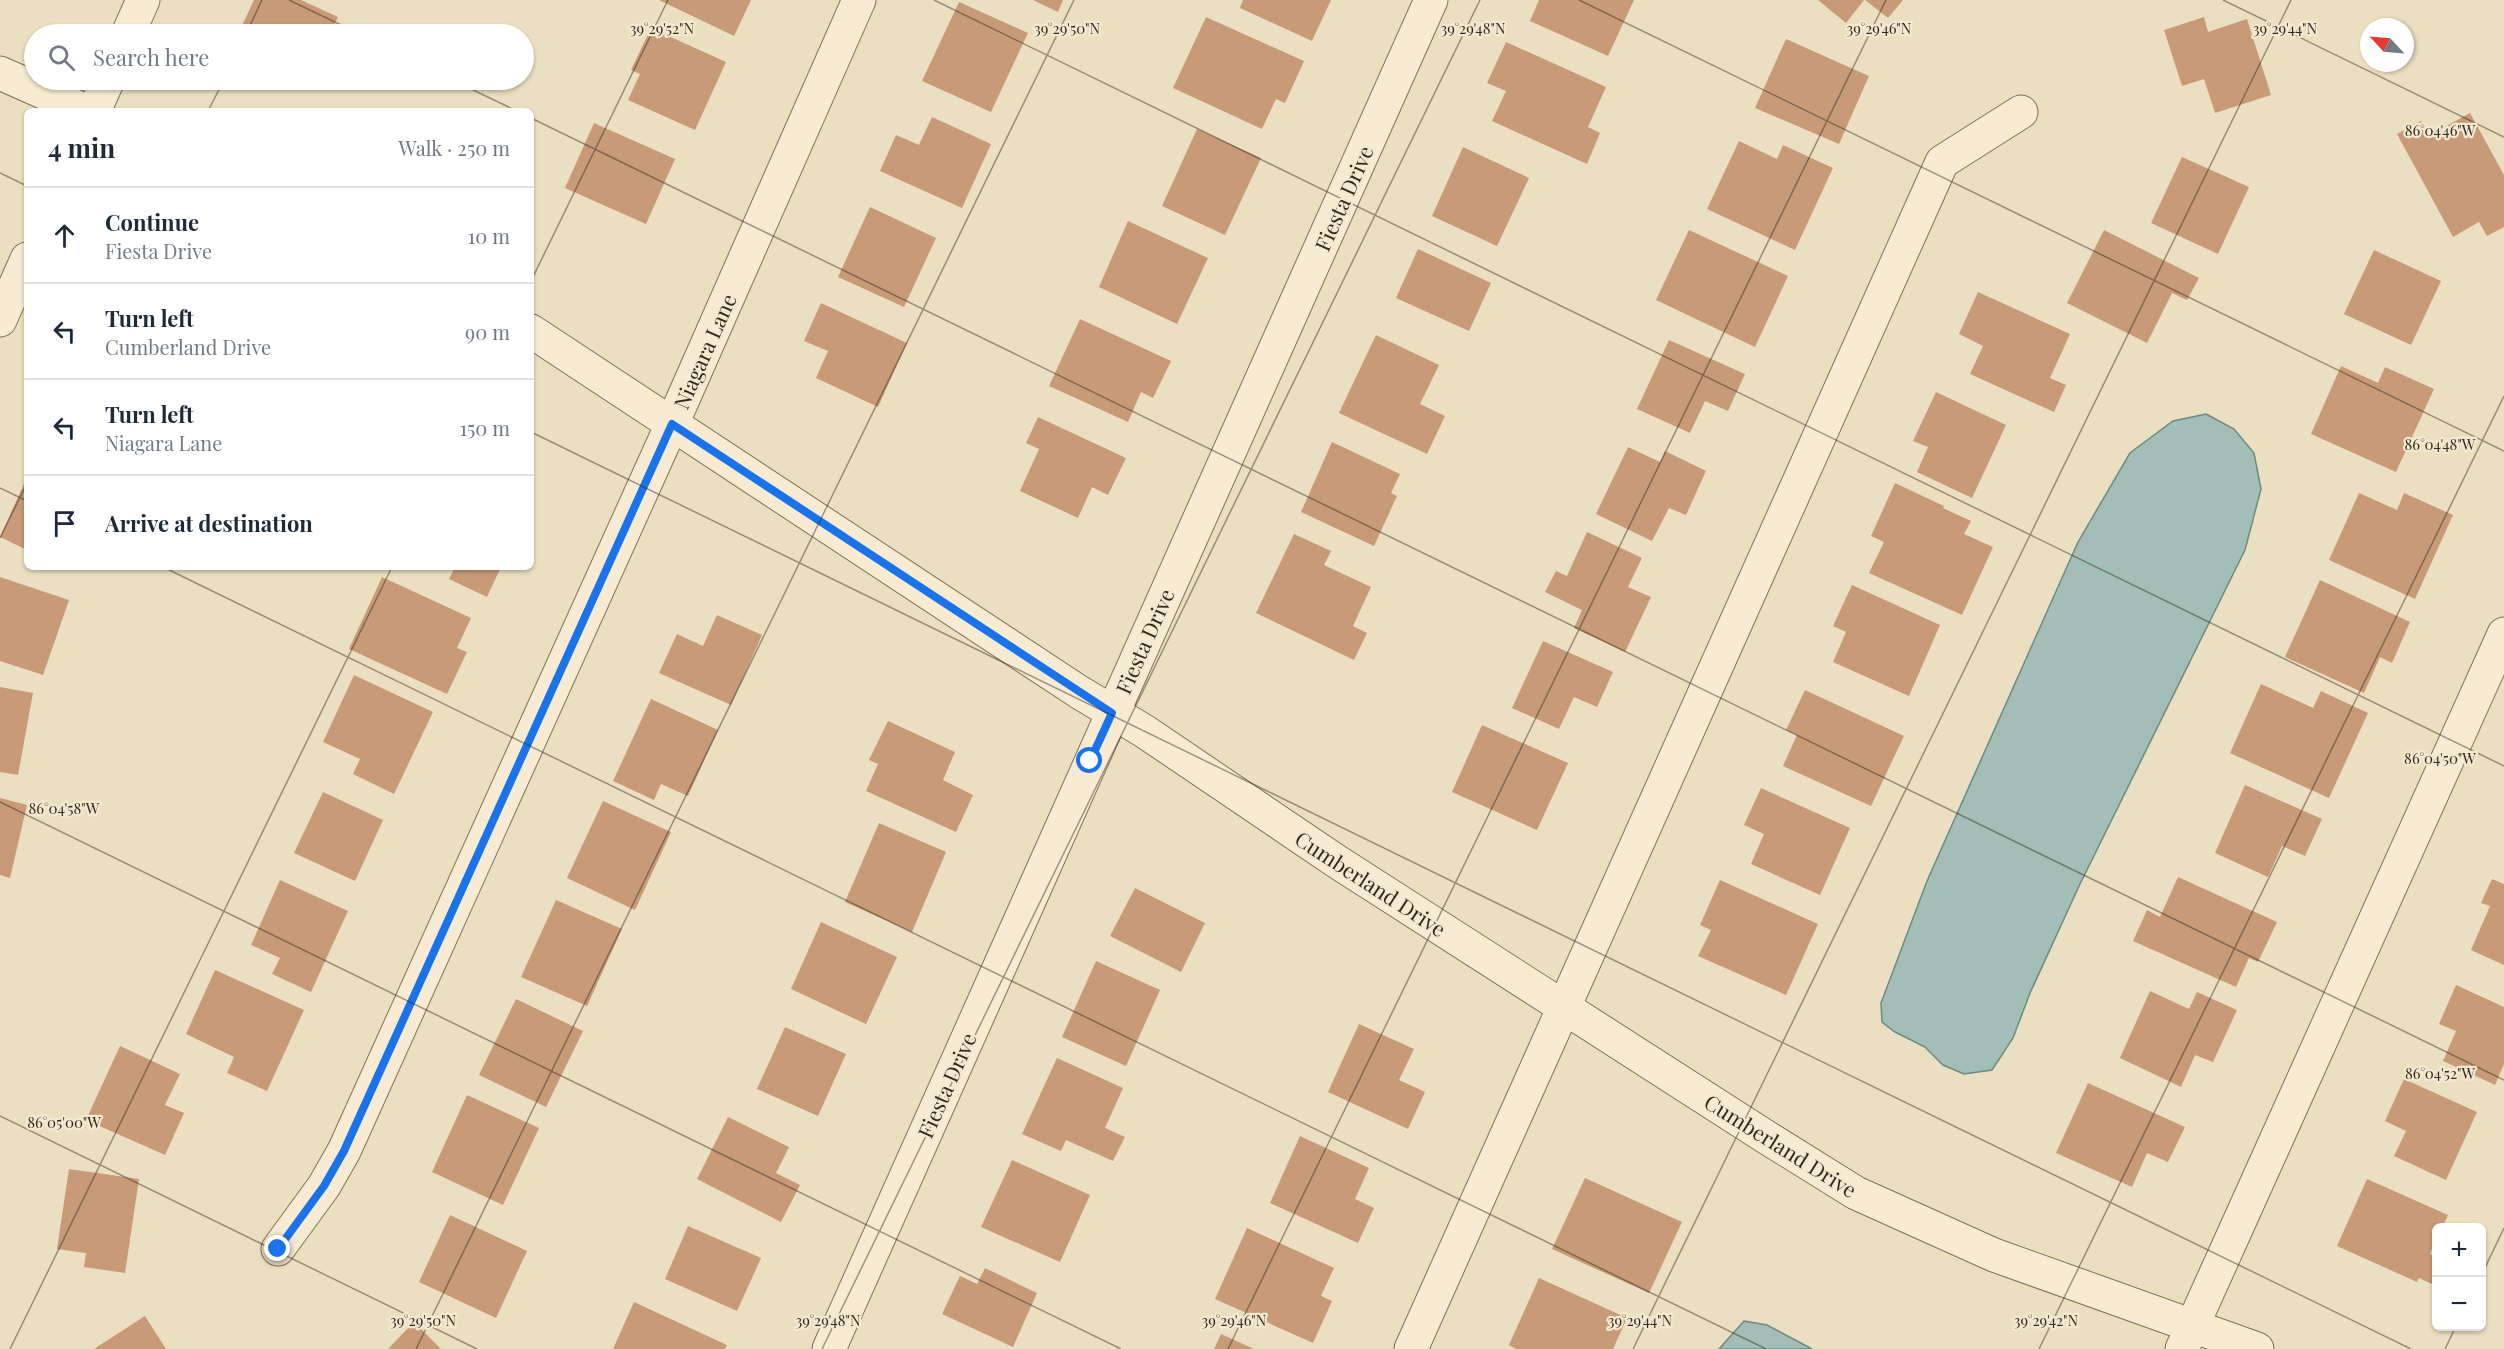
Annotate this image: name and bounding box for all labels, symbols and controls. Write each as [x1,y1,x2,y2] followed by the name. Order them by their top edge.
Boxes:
[630,18,695,38] text: 39°29'52"N
[1034,18,1100,38] text: 39°29'50"N
[1440,18,1506,38] text: 39°29'48"N
[1847,18,1912,38] text: 39°29'46"N
[2253,18,2318,38] text: 39°29'44"N
[2360,18,2414,72] north arrow
[24,24,534,90] search box
[45,41,78,74] icon: search
[93,42,209,72] text: Search here
[2405,120,2476,140] text: 86°04'46"W
[48,130,115,165] text: 4 min
[399,134,510,161] text: Walk · 250 m
[1307,141,1379,255] street label: Fiesta Drive
[105,207,199,237] text: Continue
[48,219,81,252] icon: ahead
[468,222,510,249] text: 10 m
[105,237,212,264] text: Fiesta Drive
[666,289,742,413] street label: Niagara Lane
[105,303,194,333] text: Turn left
[48,315,81,348] icon: left
[465,318,510,345] text: 90 m
[105,333,271,360] text: Cumberland Drive
[105,399,194,429] text: Turn left
[48,411,81,444] icon: left
[460,414,510,441] text: 150 m
[105,429,222,456] text: Niagara Lane
[2405,434,2476,454] text: 86°04'48"W
[48,507,81,540] icon: arrive
[105,508,313,538] text: Arrive at destination
[1108,584,1180,698] street label: Fiesta Drive
[1076,747,1102,773] route start
[2404,748,2476,768] text: 86°04'50"W
[29,798,100,818] text: 86°04'58"W
[1290,824,1452,942] street label: Cumberland Drive
[910,1028,982,1142] street label: Fiesta Drive
[2405,1063,2475,1083] text: 86°04'52"W
[1700,1087,1862,1203] street label: Cumberland Drive
[27,1112,101,1132] text: 86°05'00"W
[2432,1223,2486,1331] map controls
[2432,1223,2486,1277] button: +
[264,1235,290,1261] route end
[2432,1277,2486,1331] button: −
[390,1310,456,1330] text: 39°29'50"N
[795,1310,861,1330] text: 39°29'48"N
[1202,1310,1267,1330] text: 39°29'46"N
[1608,1310,1673,1330] text: 39°29'44"N
[2014,1310,2079,1330] text: 39°29'42"N

